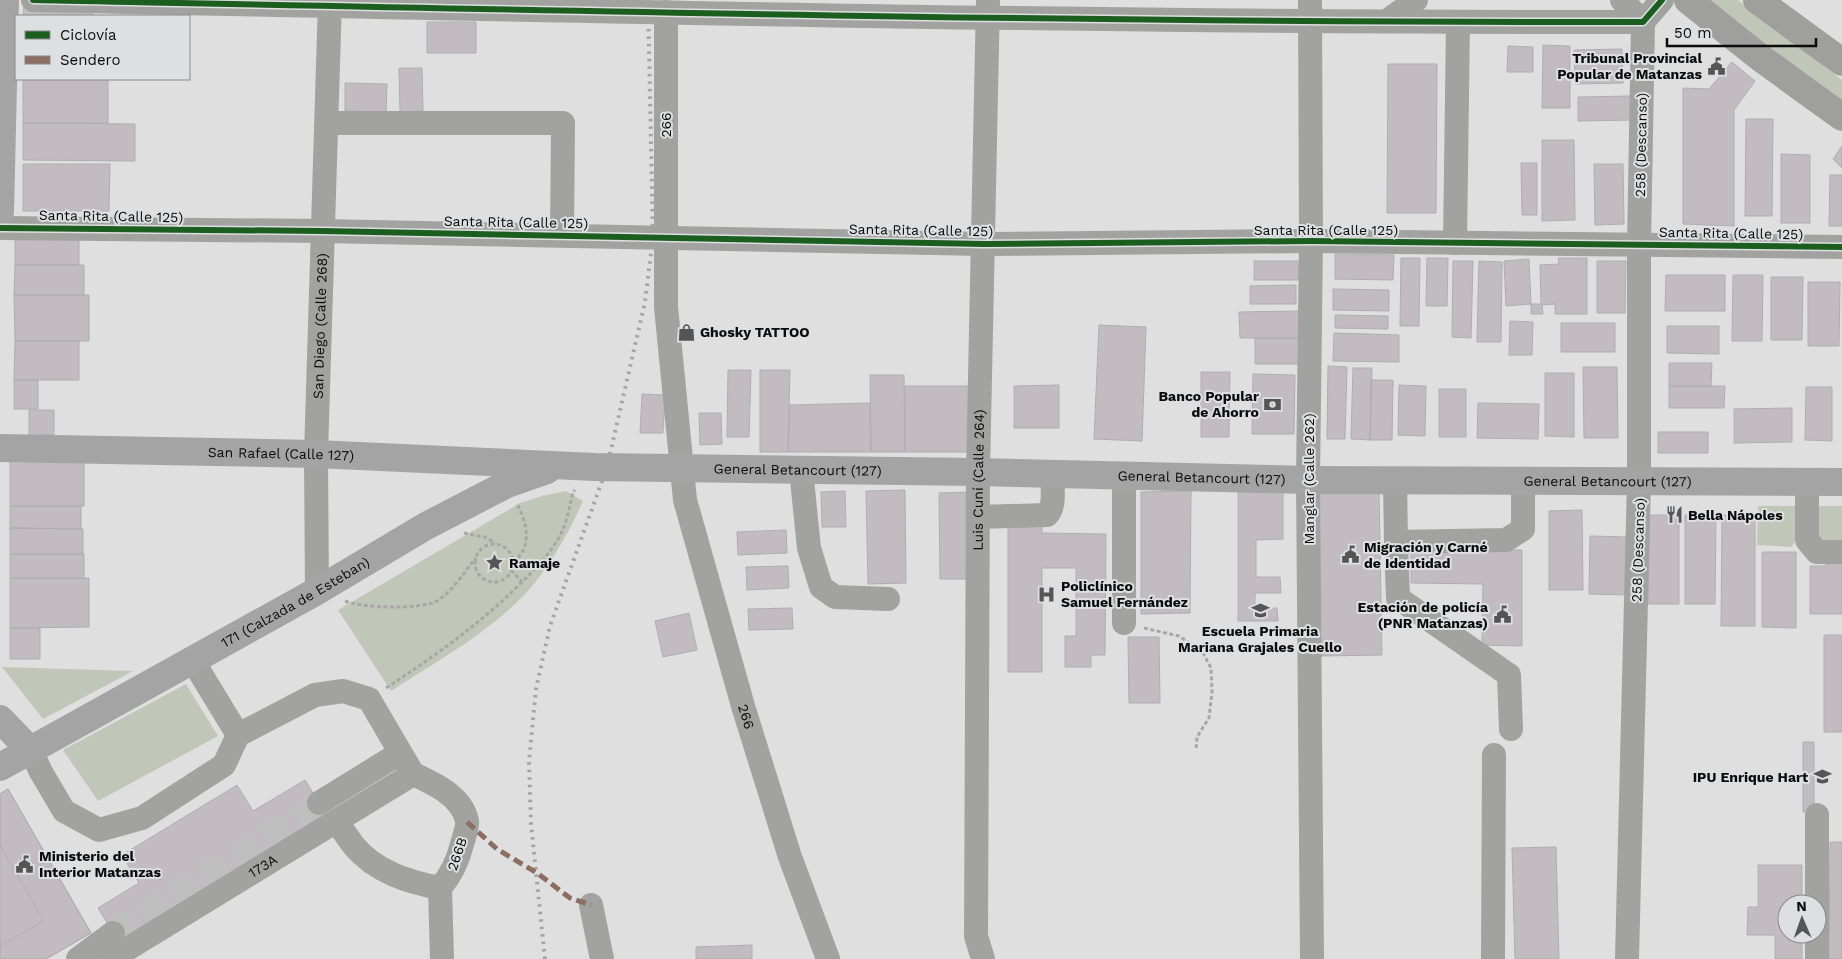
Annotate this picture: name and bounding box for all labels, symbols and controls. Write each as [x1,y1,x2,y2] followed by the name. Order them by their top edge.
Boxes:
[15,15,190,80] legend
[1667,15,1816,47] scale bar
[1674,24,1711,42] text: 50 m
[60,26,117,44] text: Ciclovía
[1557,50,1703,82] place label: Tribunal Provincial Popular de Matanzas
[60,51,121,69] text: Sendero
[1706,56,1726,76] public building icon: Tribunal Provincial Popular de Matanzas
[1632,93,1650,197] street label: 258 (Descanso)
[658,112,674,138] street label: 266
[39,207,183,225] street label: Santa Rita (Calle 125)
[444,213,588,231] street label: Santa Rita (Calle 125)
[849,221,993,239] street label: Santa Rita (Calle 125)
[1254,222,1398,238] street label: Santa Rita (Calle 125)
[1659,224,1803,242] street label: Santa Rita (Calle 125)
[310,253,330,399] street label: San Diego (Calle 268)
[676,322,696,342] shop icon: Ghosky TATTOO
[700,324,810,340] place label: Ghosky TATTOO
[1159,388,1259,420] place label: Banco Popular de Ahorro
[1263,394,1283,414] bank icon: Banco Popular de Ahorro
[970,409,987,551] street label: Luis Cuní (Calle 264)
[1301,413,1317,545] street label: Manglar (Calle 262)
[208,444,355,464] street label: San Rafael (Calle 127)
[713,461,882,479] street label: General Betancourt (127)
[1117,467,1286,487] street label: General Betancourt (127)
[1523,473,1692,489] street label: General Betancourt (127)
[1628,497,1648,602] street label: 258 (Descanso)
[1664,505,1684,525] restaurant icon: Bella Nápoles
[1688,507,1783,523] place label: Bella Nápoles
[1364,539,1488,571] place label: Migración y Carné de Identidad
[1340,545,1360,565] public building icon: Migración y Carné de Identidad
[485,553,505,573] place icon: Ramaje
[218,554,372,651] street label: 171 (Calzada de Esteban)
[509,555,560,571] place label: Ramaje
[1061,578,1188,610] place label: Policlínico Samuel Fernández
[1037,584,1057,604] hospital icon: Policlínico Samuel Fernández
[1358,599,1489,631] place label: Estación de policía (PNR Matanzas)
[1250,601,1270,621] school or university icon: Escuela Primaria Mariana Grajales Cuello
[1492,605,1512,625] public building icon: Estación de policía (PNR Matanzas)
[1178,623,1342,655] place label: Escuela Primaria Mariana Grajales Cuello
[735,702,758,731] street label: 266
[1812,767,1832,787] school or university icon: IPU Enrique Hart
[1693,769,1808,785] place label: IPU Enrique Hart
[444,835,470,873] street label: 266B
[39,848,161,880] place label: Ministerio del Interior Matanzas
[245,851,280,881] street label: 173A
[15,854,35,874] public building icon: Ministerio del Interior Matanzas
[1777,894,1827,944] north arrow
[1796,898,1807,914] text: N

